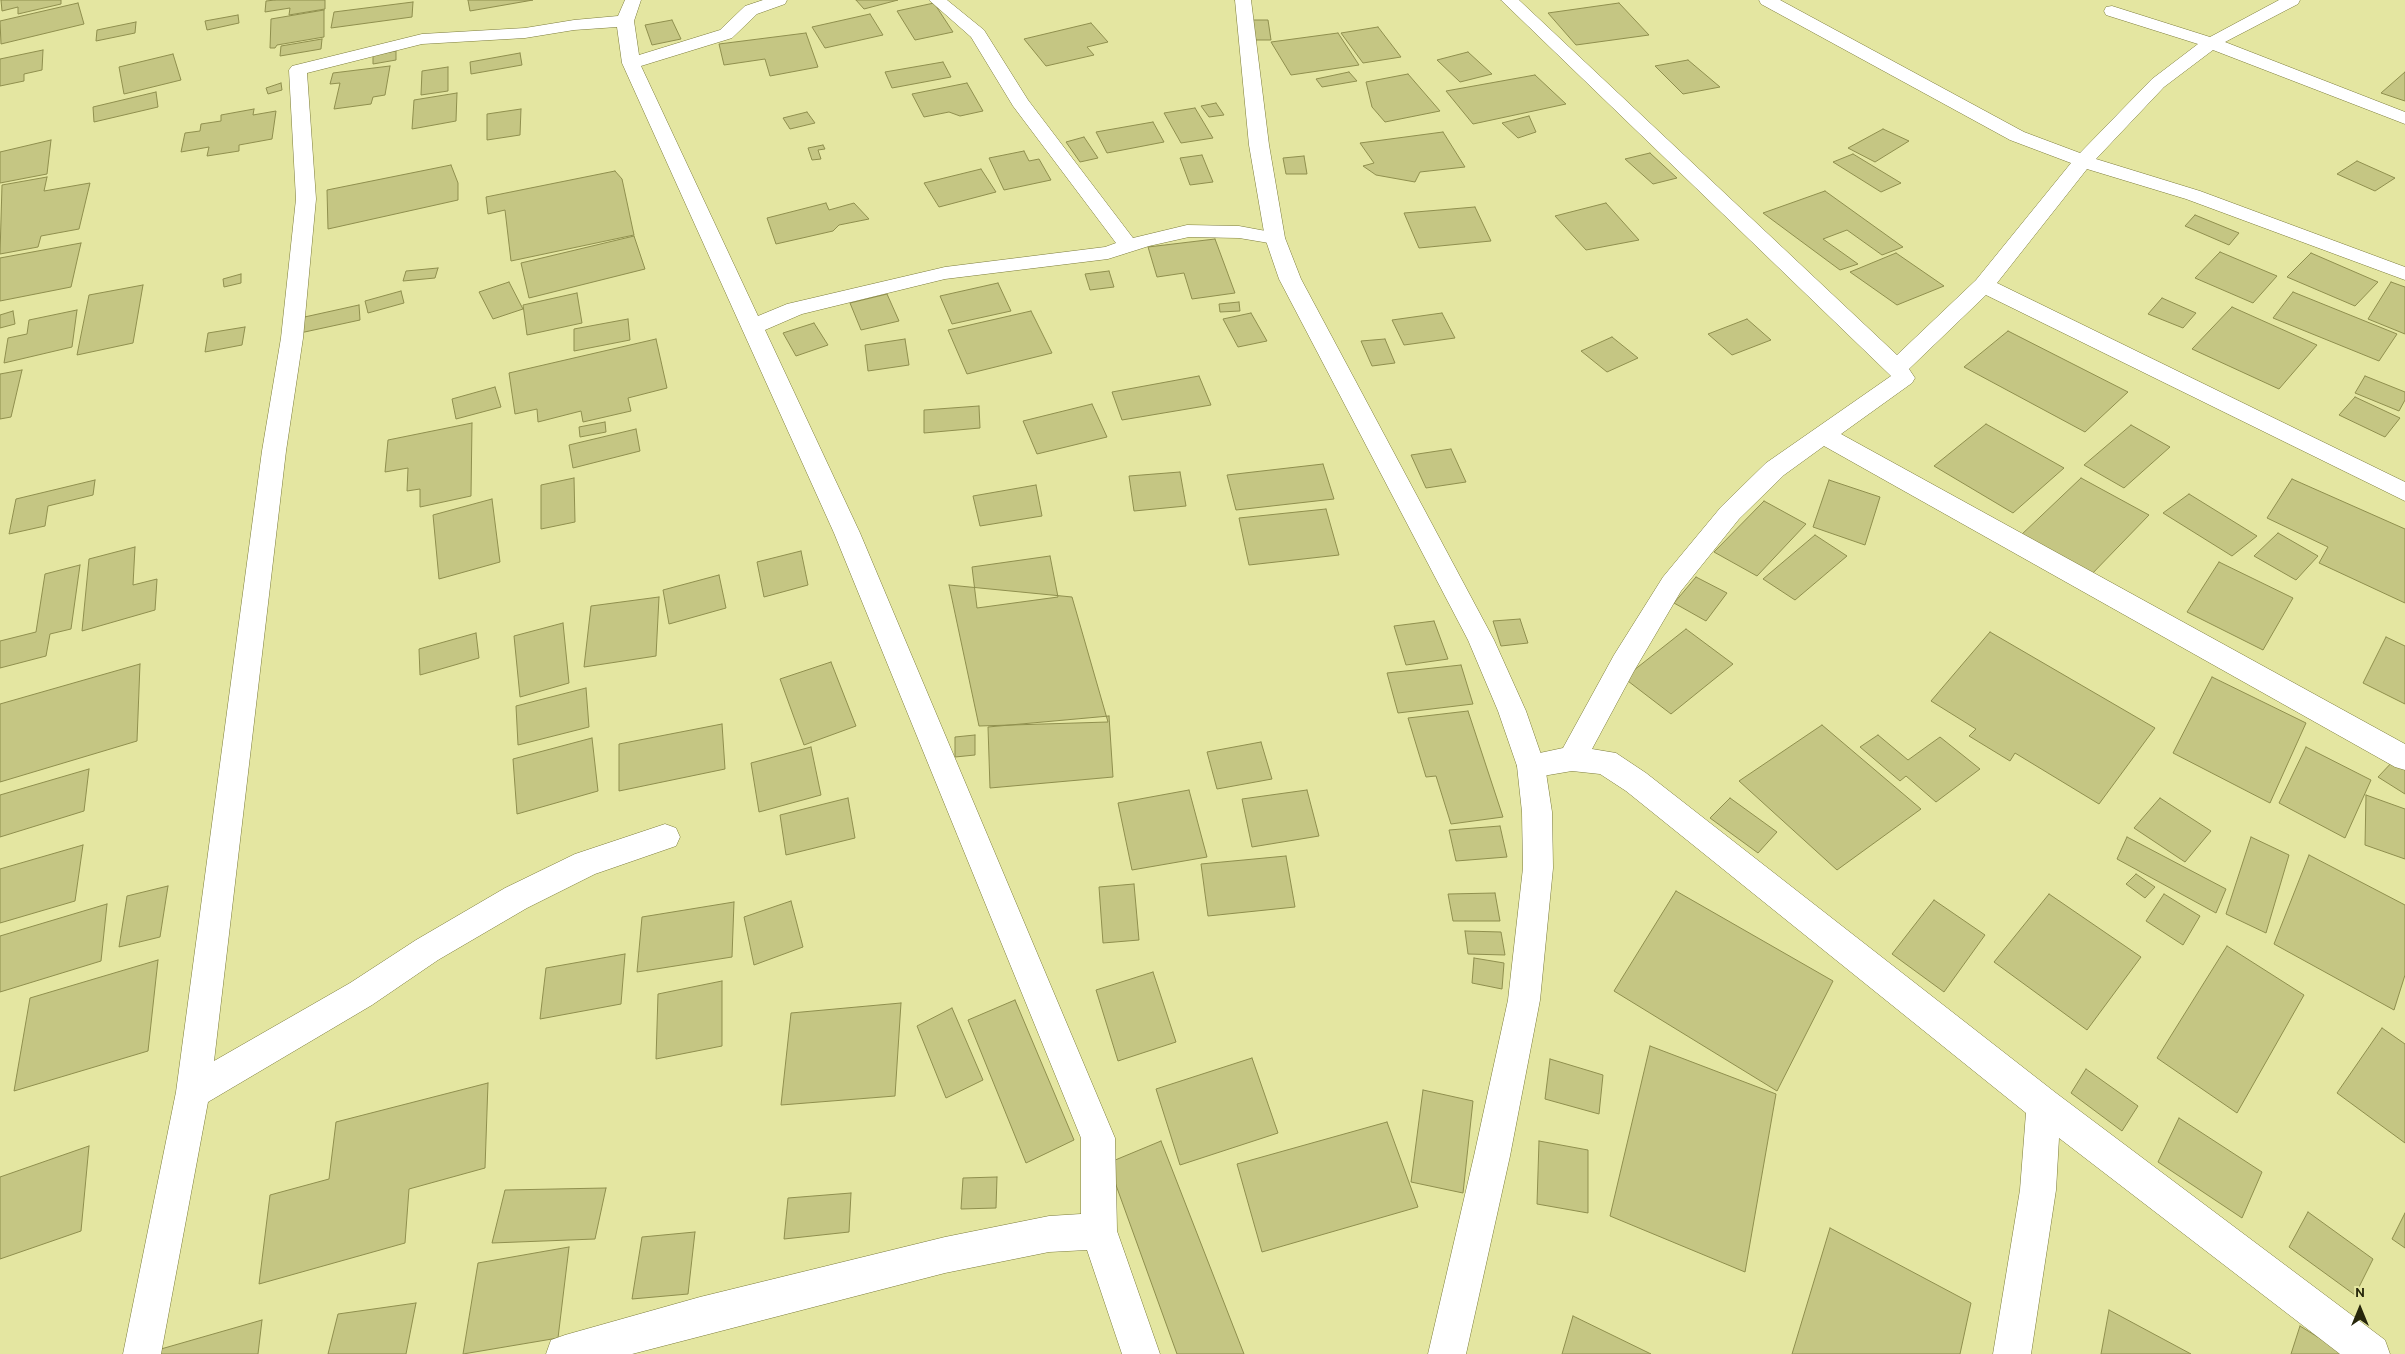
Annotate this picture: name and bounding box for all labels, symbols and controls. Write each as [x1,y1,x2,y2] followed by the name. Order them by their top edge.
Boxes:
[2335,1284,2385,1334] north arrow
[2355,1285,2365,1302] text: N

